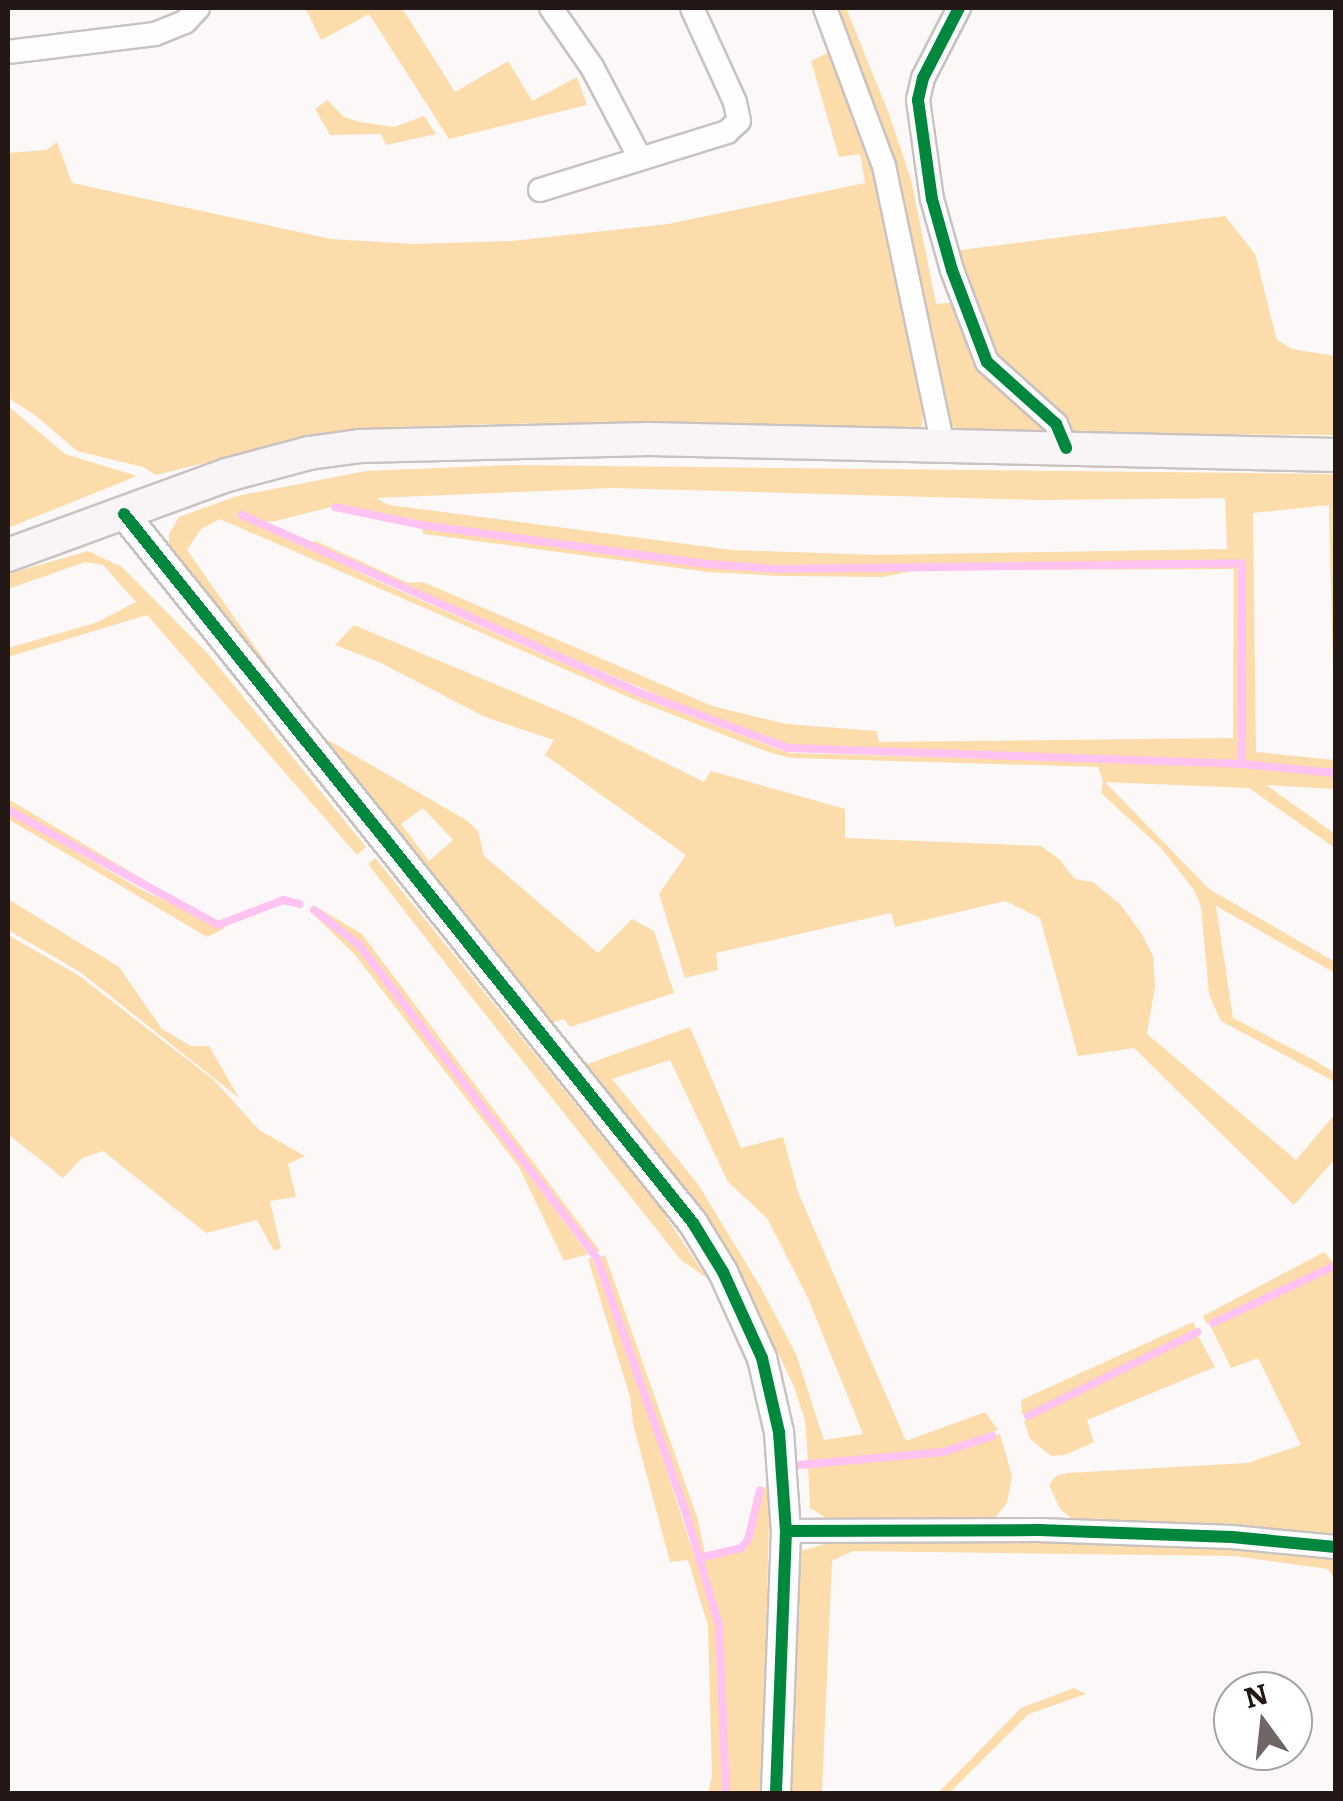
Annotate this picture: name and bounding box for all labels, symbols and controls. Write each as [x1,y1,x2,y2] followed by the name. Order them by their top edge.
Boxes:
[1213,1671,1313,1771] north arrow
[1239,1671,1273,1717] text: N

